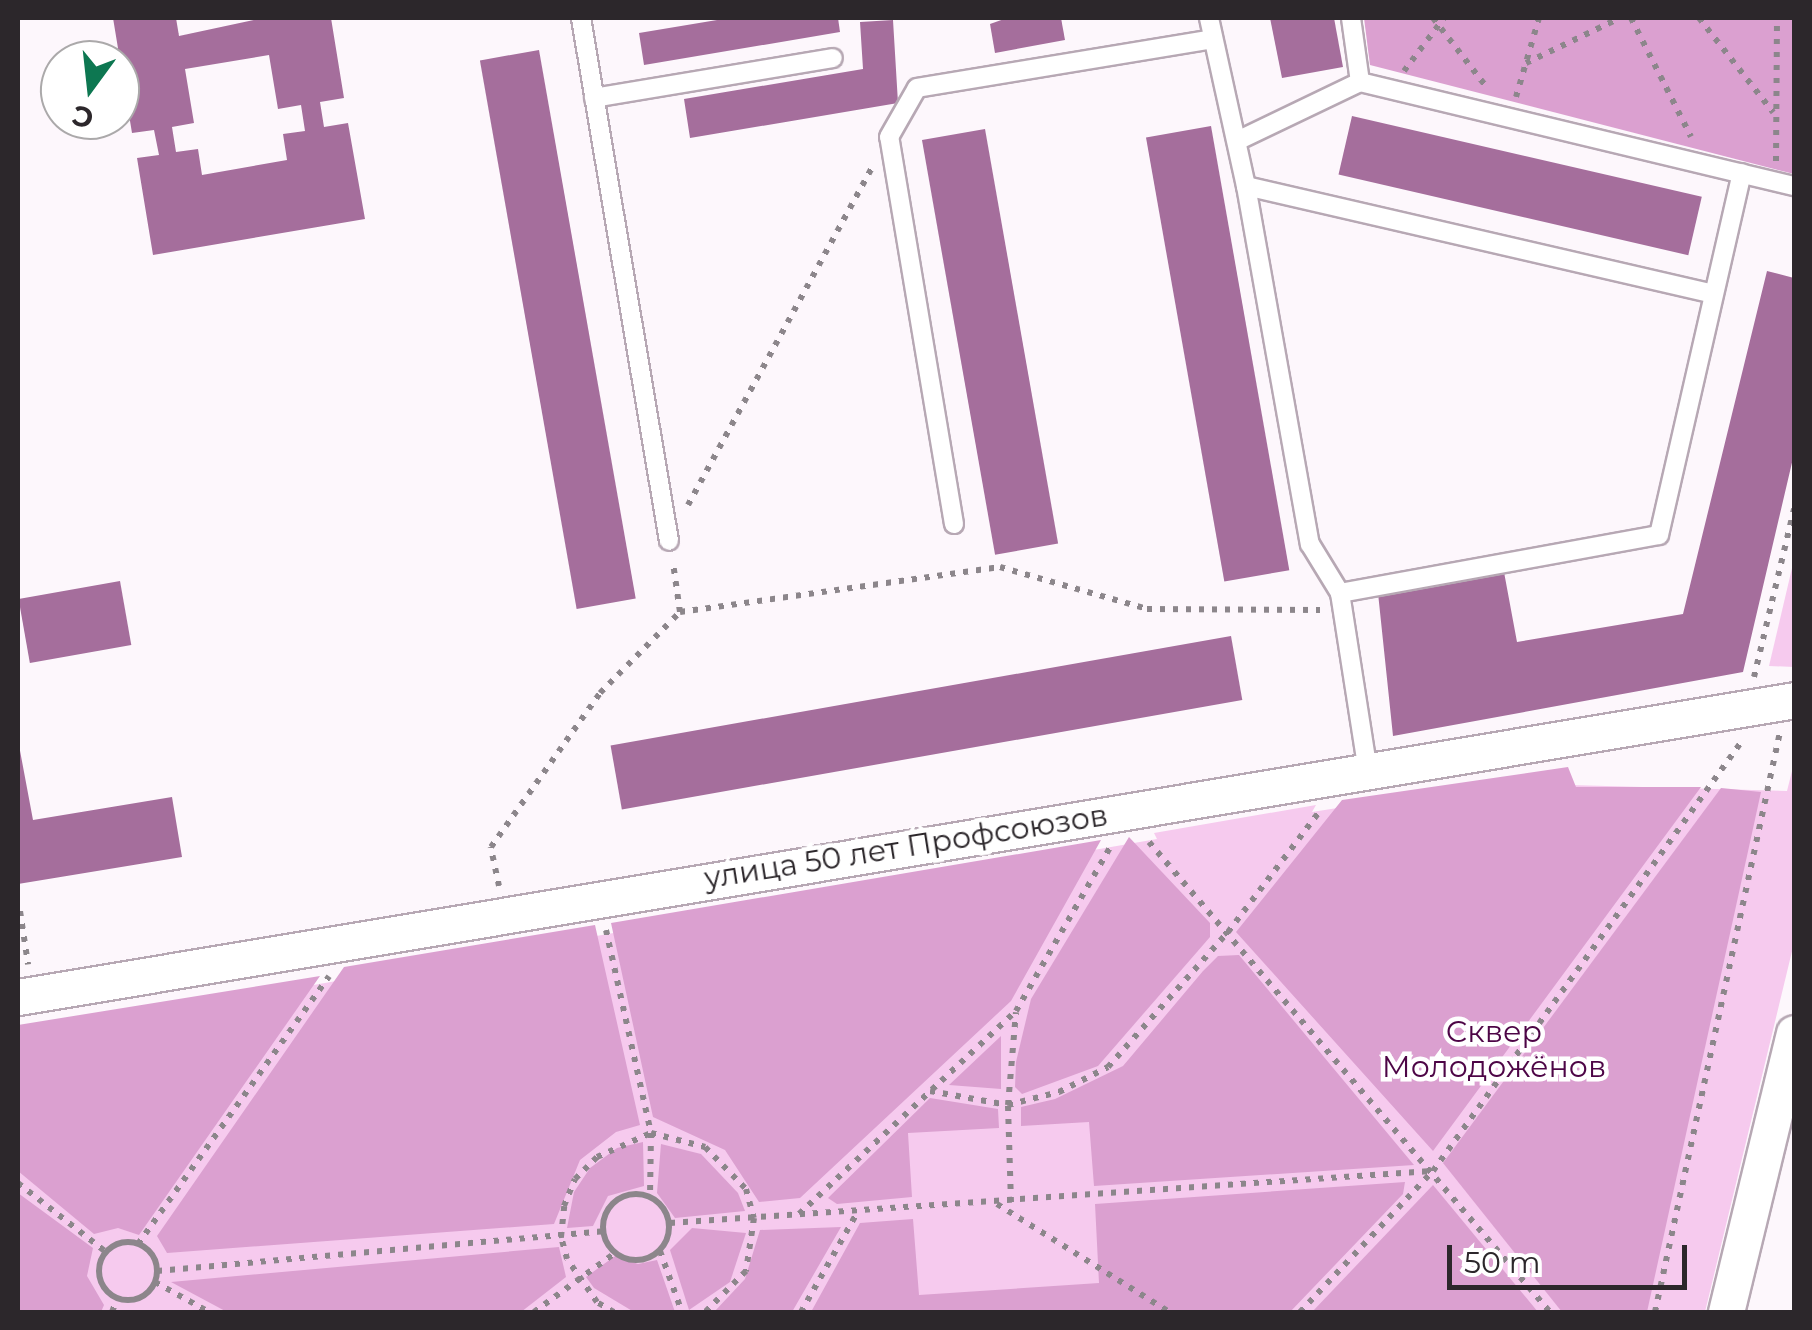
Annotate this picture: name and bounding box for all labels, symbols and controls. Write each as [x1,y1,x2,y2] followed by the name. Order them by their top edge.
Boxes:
[40,40,140,140] north arrow
[69,98,97,136] text: С
[702,797,1110,897] street label: улица 50 лет Профсоюзов
[1382,1014,1606,1084] park label: Сквер Молодожёнов
[1452,1225,1692,1287] scale bar
[1464,1244,1541,1281] text: 50 m

